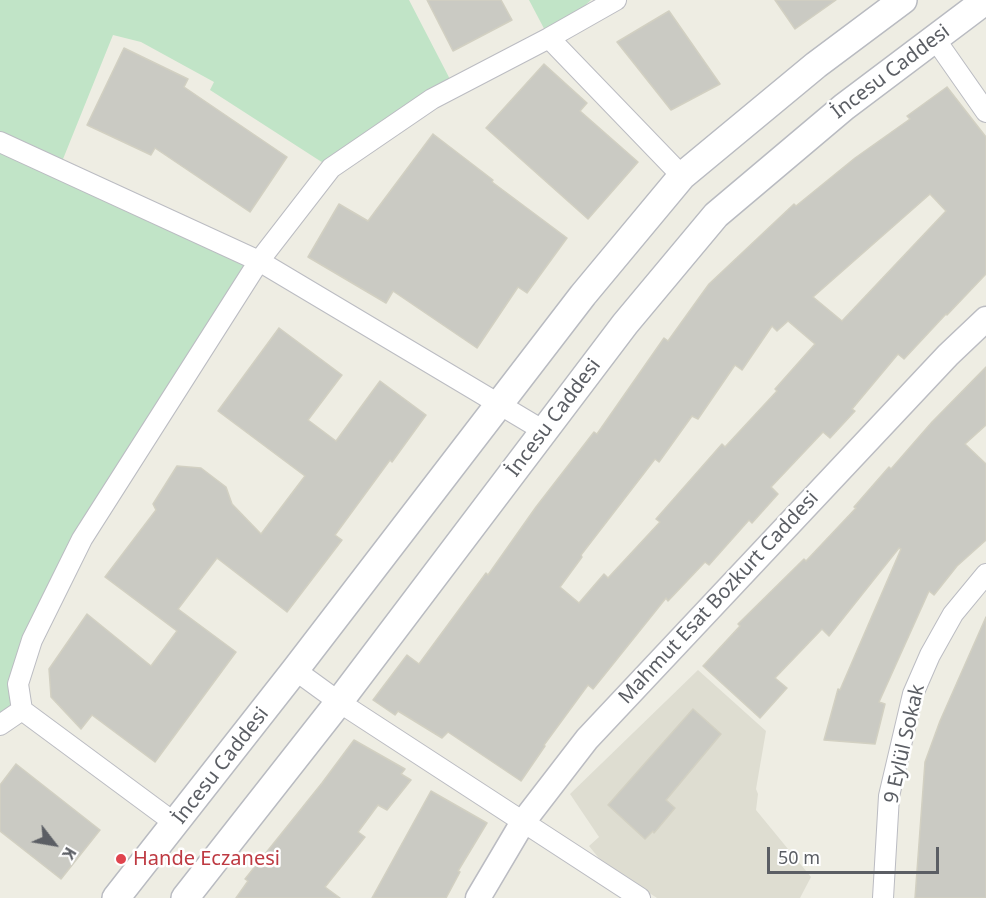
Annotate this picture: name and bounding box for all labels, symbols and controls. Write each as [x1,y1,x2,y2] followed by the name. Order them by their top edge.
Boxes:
[827,20,955,124] street label: İncesu Caddesi
[502,354,606,482] street label: İncesu Caddesi
[614,487,824,709] street label: Mahmut Esat Bozkurt Caddesi
[880,682,930,806] street label: 9 Eylül Sokak
[168,703,274,829] street label: İncesu Caddesi
[24,814,84,874] north arrow
[770,835,942,873] scale bar
[57,843,82,863] text: K
[778,845,820,869] text: 50 m
[133,847,280,871] place label: Hande Eczanesi
[114,852,128,866] marker: Hande Eczanesi

